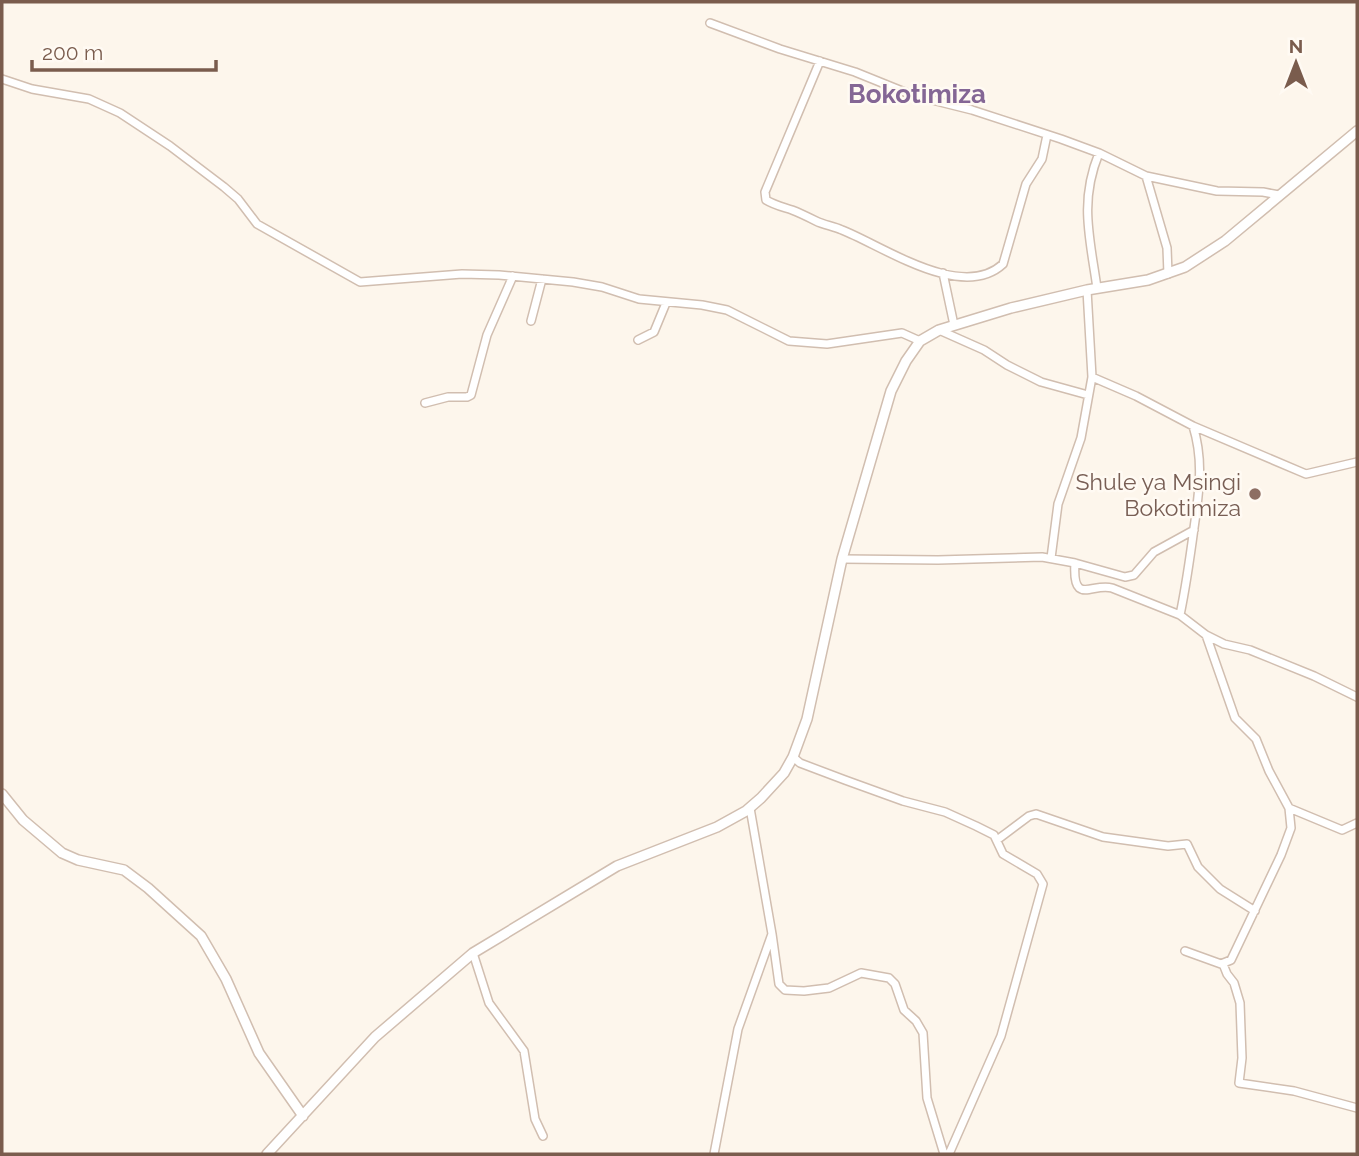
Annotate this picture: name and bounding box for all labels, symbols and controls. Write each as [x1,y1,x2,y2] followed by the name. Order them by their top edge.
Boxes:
[32,28,215,72] scale bar
[1261,28,1331,98] north arrow
[1289,35,1303,57] text: N
[42,40,103,65] text: 200 m
[848,79,986,109] district label: Bokotimiza
[1076,468,1241,521] place label: Shule ya Msingi Bokotimiza
[1247,486,1263,502] marker: Shule ya Msingi Bokotimiza

